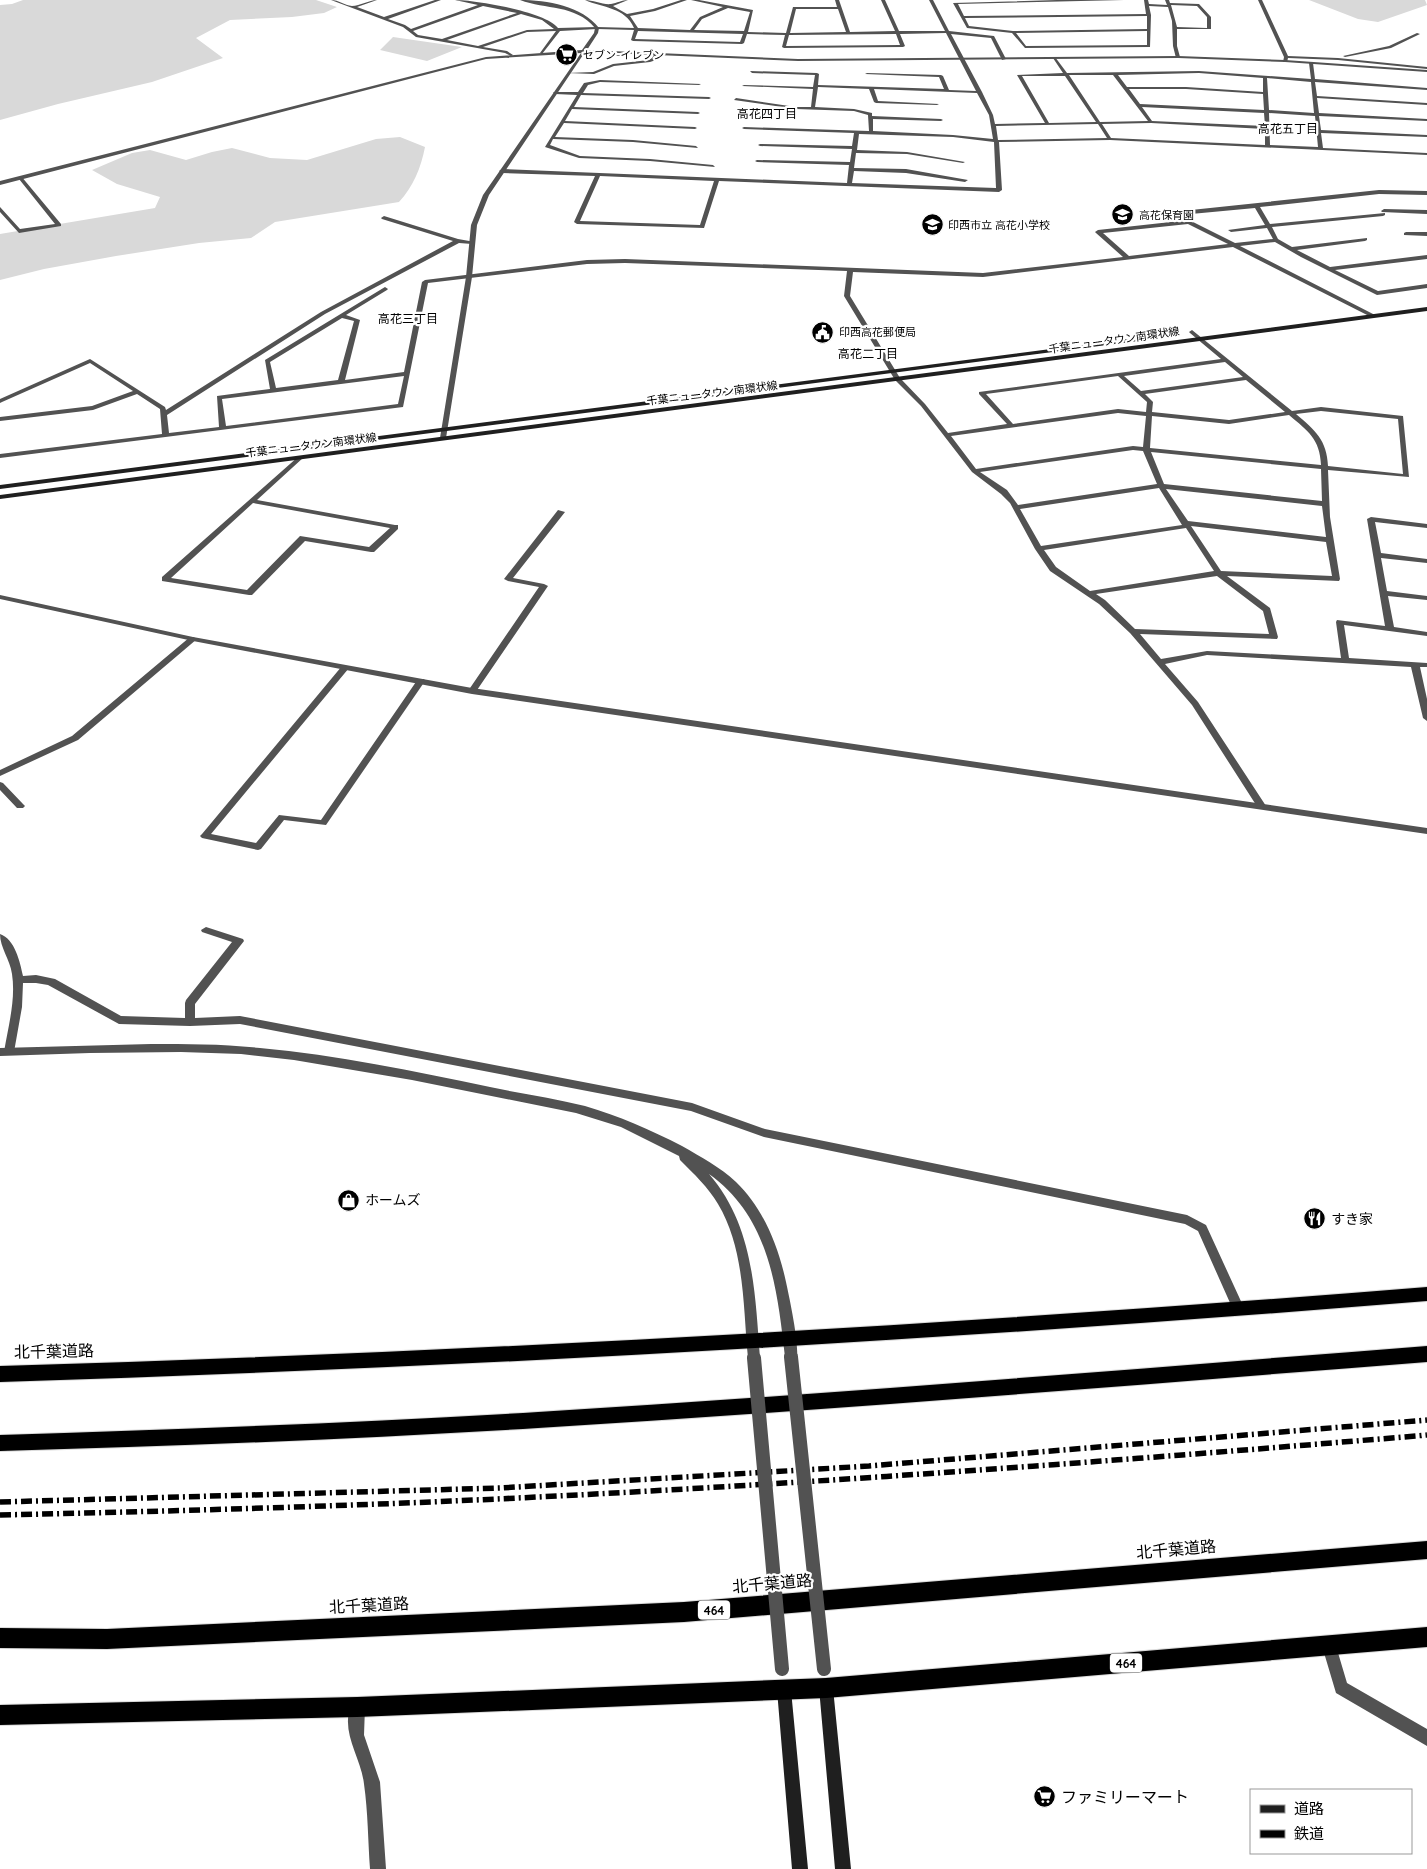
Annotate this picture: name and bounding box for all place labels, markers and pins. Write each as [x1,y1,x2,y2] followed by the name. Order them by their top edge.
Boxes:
[555,43,579,67] supermarket icon: セブン-イレブン
[583,48,664,62] place label: セブン-イレブン
[1111,203,1135,227] school or university icon: 高花保育園
[1139,208,1194,222] place label: 高花保育園
[920,213,944,237] school or university icon: 印西市立 高花小学校
[948,218,1050,232] place label: 印西市立 高花小学校
[811,320,835,344] public building icon: 印西高花郵便局
[839,325,916,339] place label: 印西高花郵便局
[337,1188,361,1212] shop icon: ホームズ
[365,1191,421,1209] place label: ホームズ
[1303,1207,1327,1231] restaurant icon: すき家
[1331,1210,1373,1228] place label: すき家
[1033,1785,1057,1809] supermarket icon: ファミリーマート
[1061,1787,1189,1807] place label: ファミリーマート

